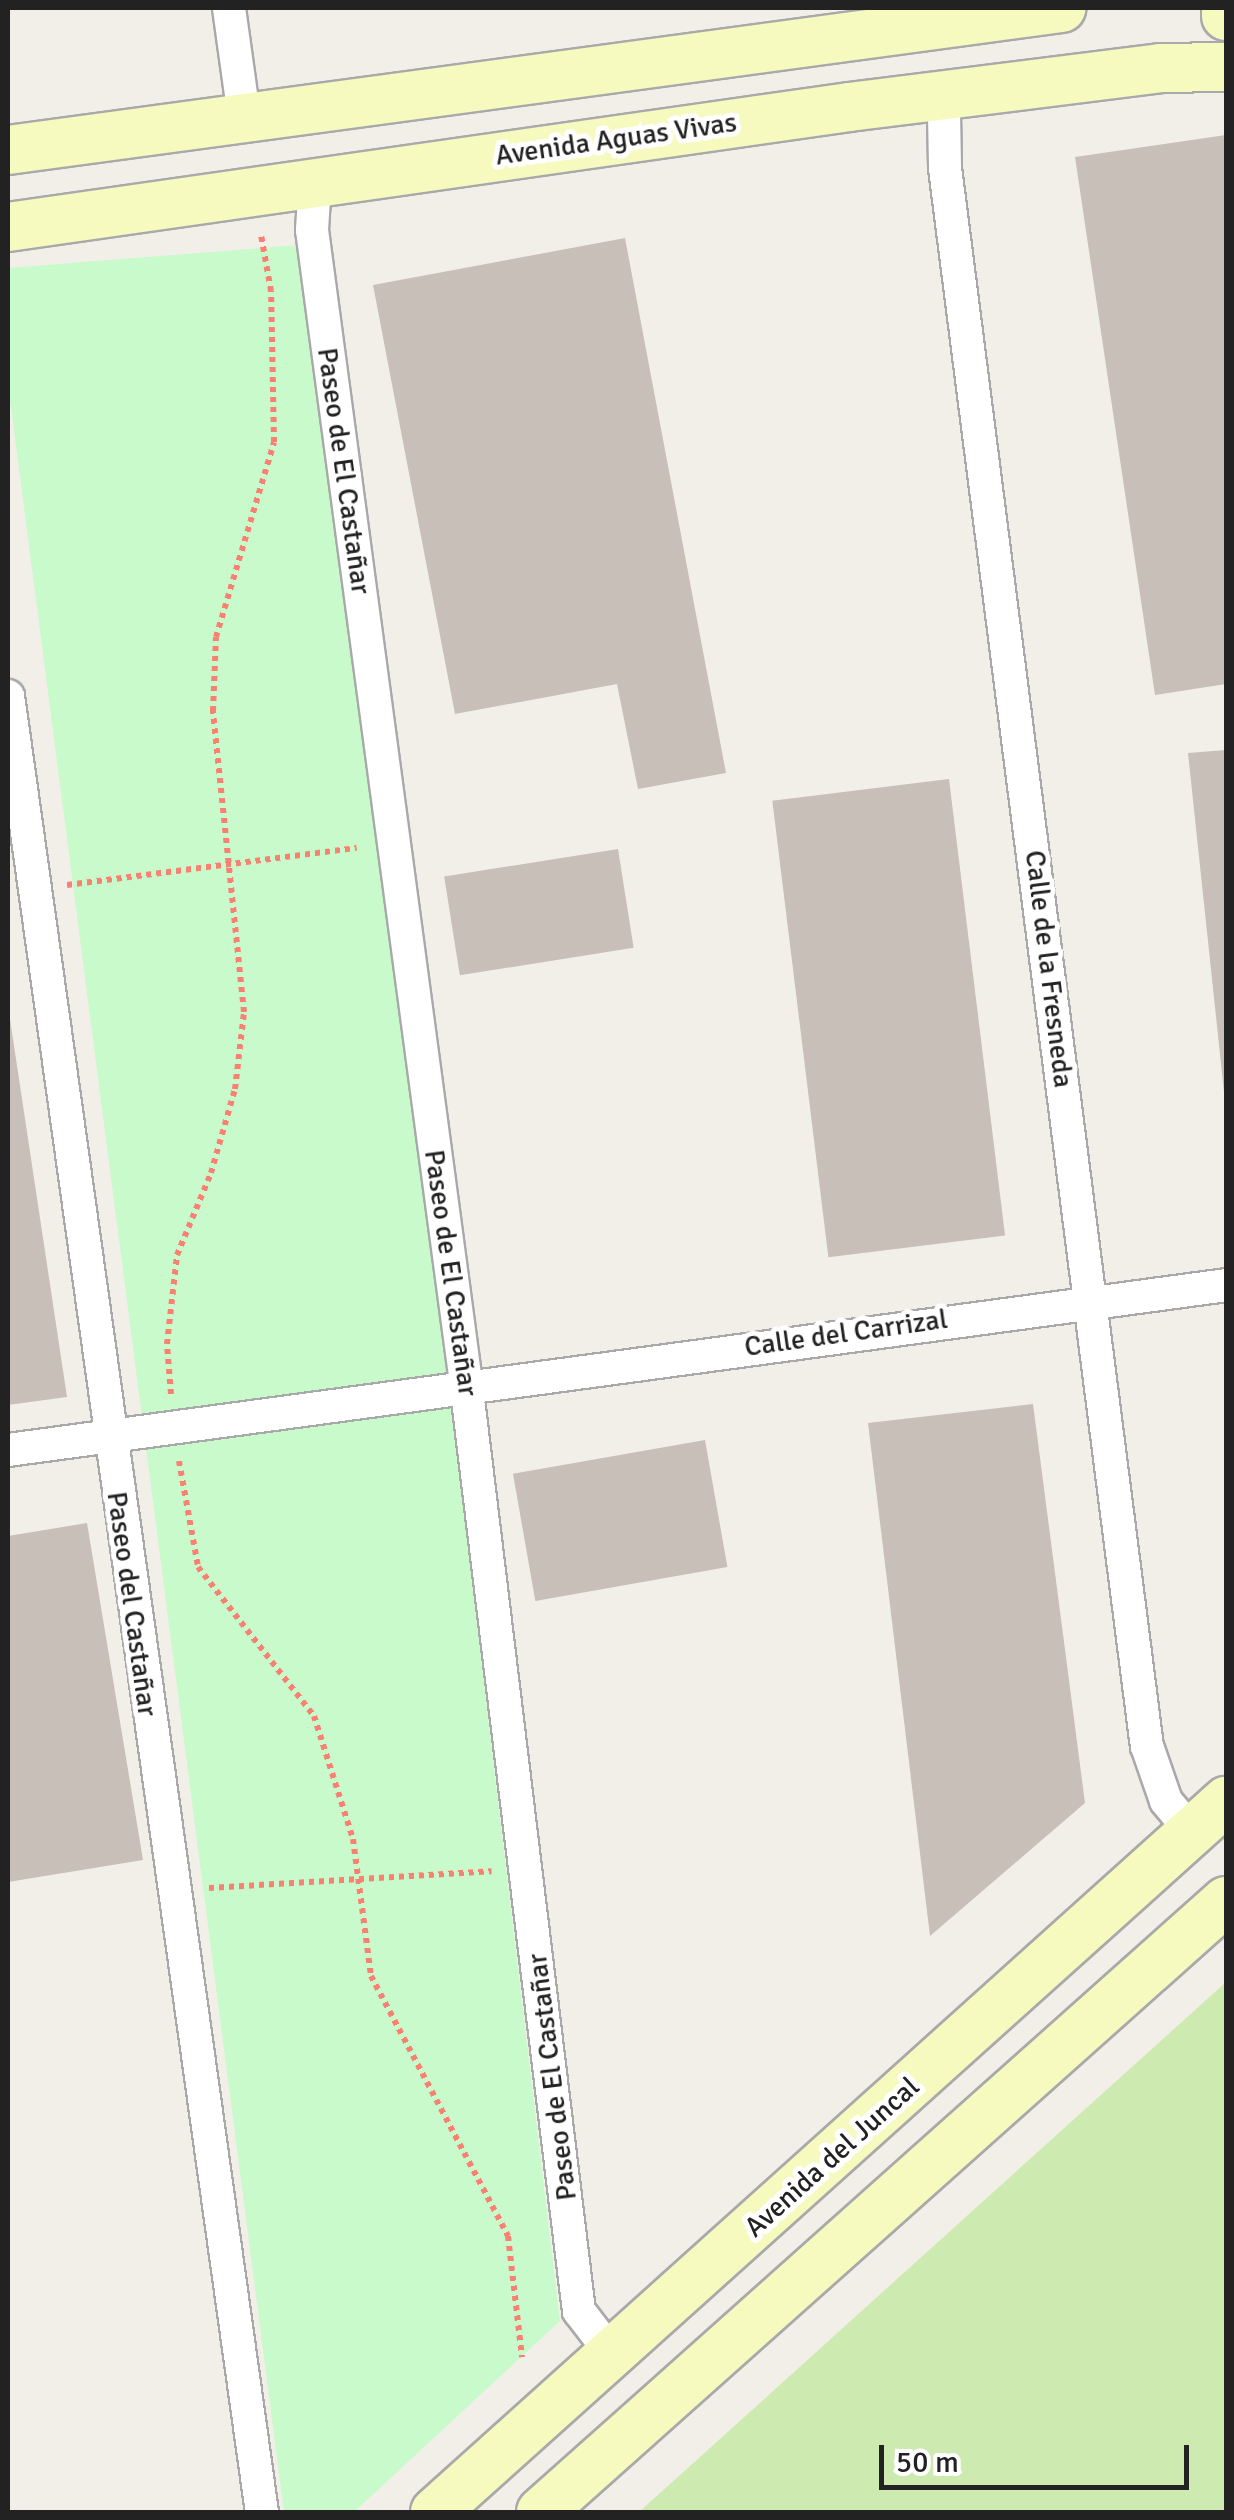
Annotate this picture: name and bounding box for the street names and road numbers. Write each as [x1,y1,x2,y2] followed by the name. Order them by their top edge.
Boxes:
[493,105,739,173] street label: Avenida Aguas Vivas
[310,346,378,596] street label: Paseo de El Castañar
[1018,848,1080,1090] street label: Calle de la Fresneda
[417,1148,485,1398] street label: Paseo de El Castañar
[742,1302,950,1364] street label: Calle del Carrizal
[100,1489,164,1719] street label: Paseo del Castañar
[520,1952,584,2202] street label: Paseo de El Castañar
[738,2070,926,2244] street label: Avenida del Juncal

